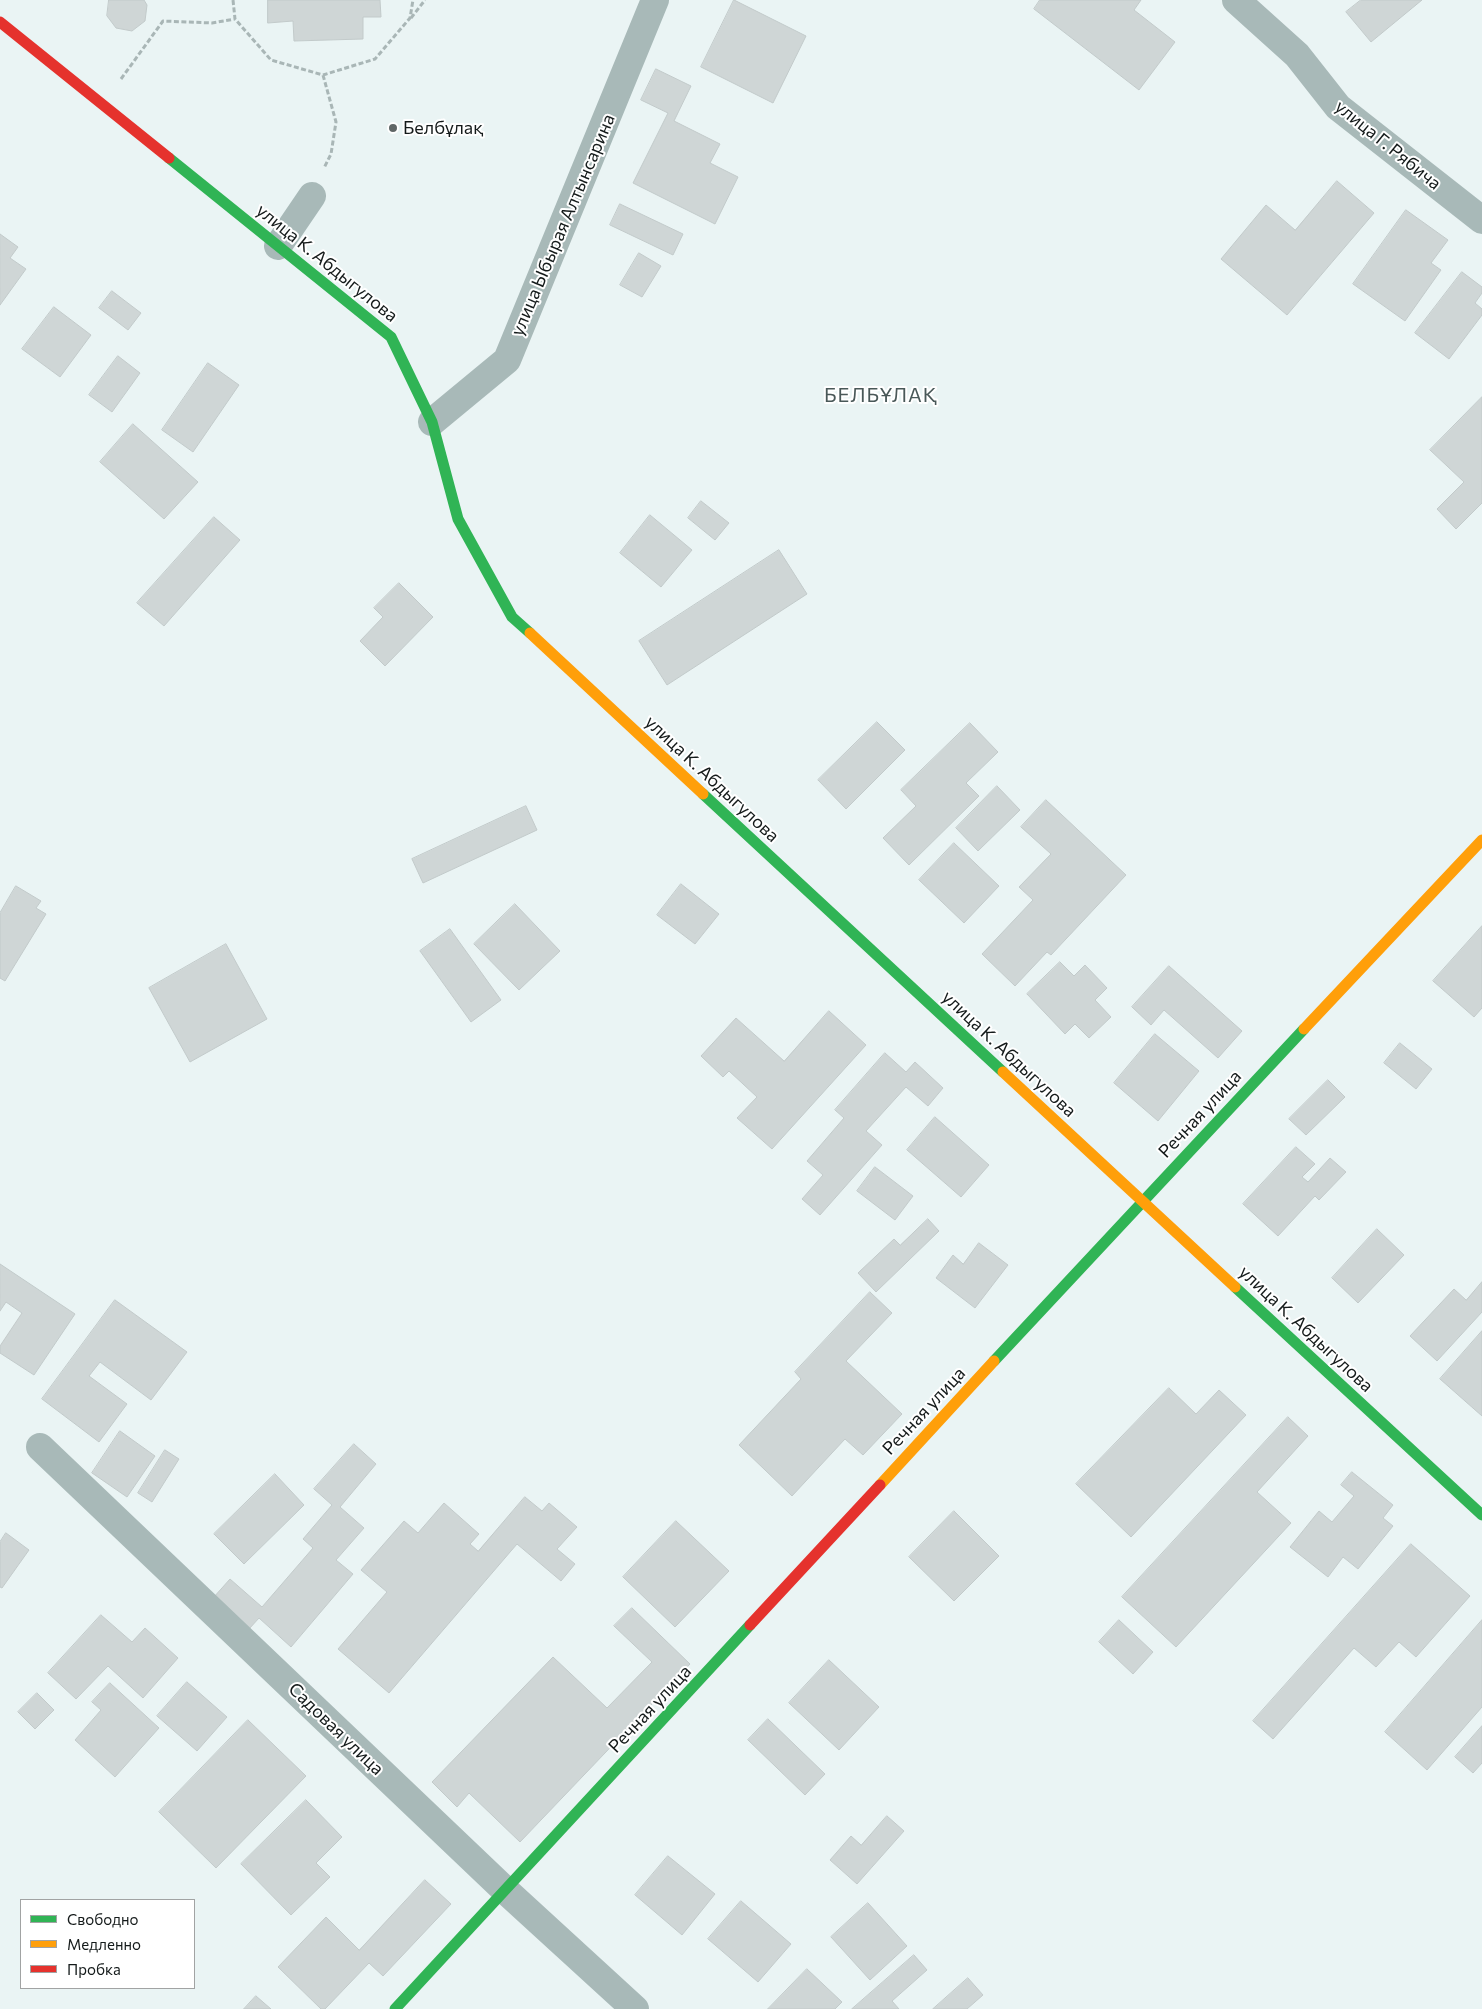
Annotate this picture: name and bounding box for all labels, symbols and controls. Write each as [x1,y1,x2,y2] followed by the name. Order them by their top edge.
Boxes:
[1331,96,1445,194] street label: улица Г. Рябича
[506,111,620,339] street label: улица Ыбырая Алтынсарина
[403,117,483,139] place label: Белбұлақ
[387,122,399,134] marker: Белбұлақ
[252,199,402,327] street label: улица К. Абдыгулова
[823,383,939,407] district label: БЕЛБҰЛАҚ
[640,711,784,847] street label: улица К. Абдыгулова
[937,986,1081,1122] street label: улица К. Абдыгулова
[1154,1066,1246,1162] street label: Речная улица
[1234,1261,1378,1397] street label: улица К. Абдыгулова
[878,1363,970,1459] street label: Речная улица
[604,1661,696,1757] street label: Речная улица
[284,1678,388,1780] street label: Садовая улица
[20,1899,195,1989] legend
[67,1910,138,1928] text: Свободно
[67,1935,141,1953] text: Медленно
[67,1960,121,1978] text: Пробка

